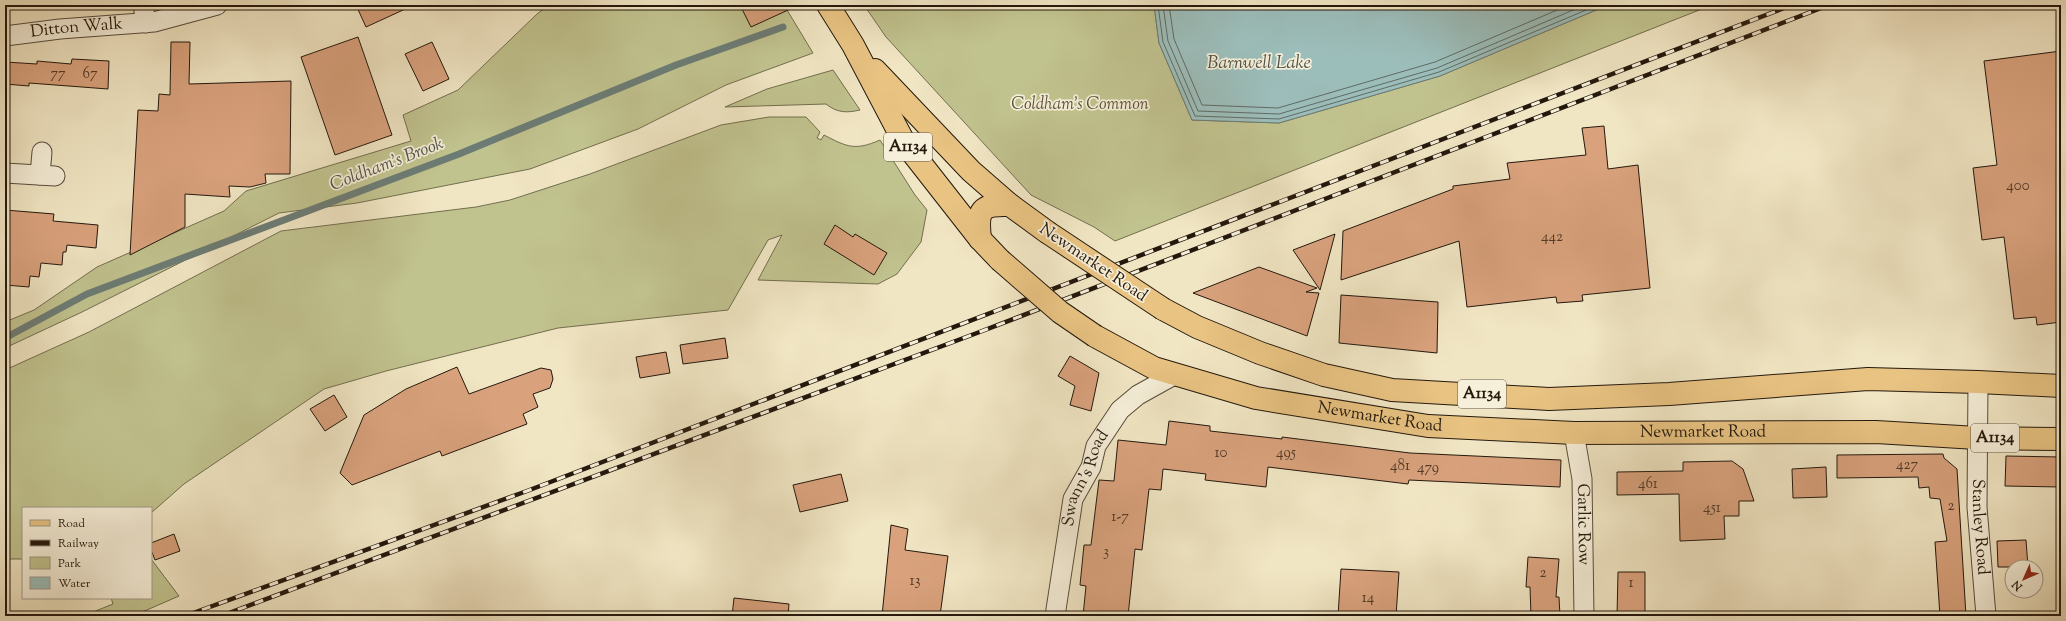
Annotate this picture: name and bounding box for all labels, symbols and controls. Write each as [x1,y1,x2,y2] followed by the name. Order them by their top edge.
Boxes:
[29,12,124,45] street label: Ditton Walk
[1207,51,1311,77] water label: Barnwell Lake
[50,64,66,85] house number: 77
[83,64,98,85] house number: 67
[1011,93,1149,117] park label: Coldham's Common
[326,131,448,199] water label: Coldham's Brook
[884,133,932,161] road number: A1134
[2006,176,2030,197] house number: 400
[1034,218,1152,308] street label: Newmarket Road
[1541,227,1563,248] house number: 442
[1458,380,1506,408] road number: A1134
[1316,396,1443,439] street label: Newmarket Road
[1640,420,1767,445] street label: Newmarket Road
[1971,424,2019,452] road number: A1134
[1057,425,1115,528] street label: Swann's Road
[1215,443,1228,464] house number: 10
[1276,443,1296,464] house number: 495
[1896,455,1919,476] house number: 427
[1390,456,1410,477] house number: 481
[1417,458,1439,479] house number: 479
[1638,474,1658,495] house number: 461
[1965,479,1995,576] street label: Stanley Road
[1570,483,1595,566] street label: Garlic Row
[1947,496,1955,517] house number: 2
[1703,498,1721,519] house number: 451
[22,507,152,599] legend
[1111,507,1129,528] house number: 1-7
[58,515,85,533] text: Road
[58,535,99,553] text: Railway
[1103,542,1109,563] house number: 3
[58,555,81,573] text: Park
[2004,559,2044,599] north arrow
[1539,563,1547,584] house number: 2
[909,571,921,592] house number: 13
[1628,573,1634,594] house number: 1
[58,575,91,593] text: Water
[2009,576,2027,595] text: N
[1362,588,1375,609] house number: 14

